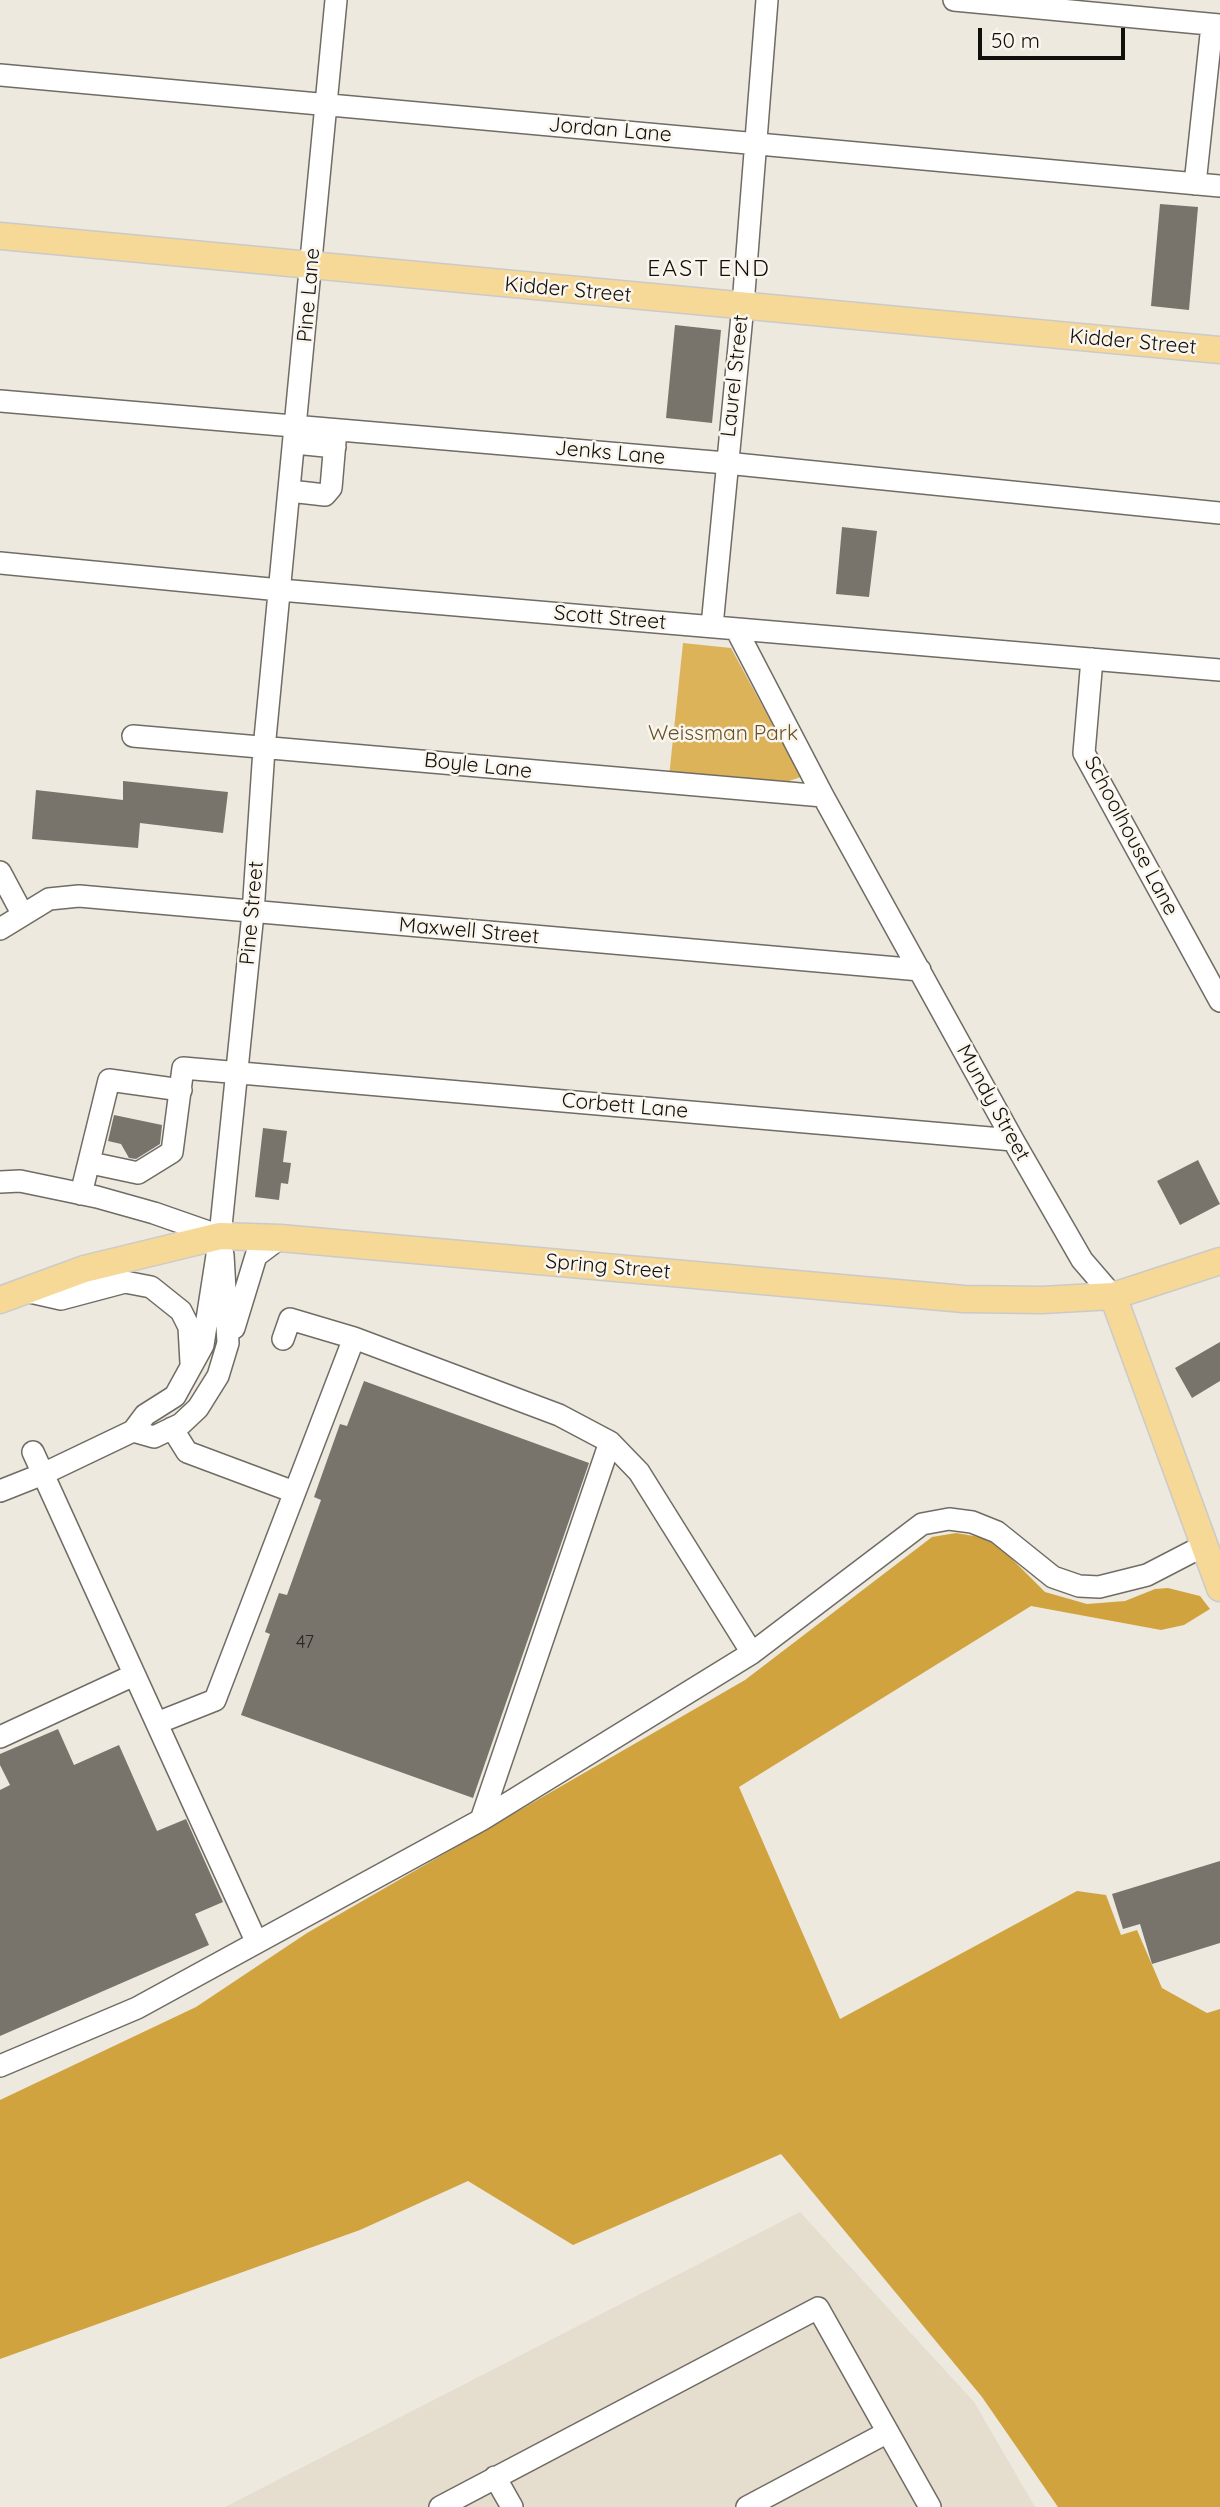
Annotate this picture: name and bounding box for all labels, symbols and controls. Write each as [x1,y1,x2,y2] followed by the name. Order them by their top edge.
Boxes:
[982,14,1129,58] scale bar
[991,27,1040,53] text: 50 m
[547,112,673,148] street label: Jordan Lane
[292,247,326,343] street label: Pine Lane
[648,255,770,283] district label: EAST END
[504,272,632,308] street label: Kidder Street
[716,313,754,439] street label: Laurel Street
[1069,324,1197,360] street label: Kidder Street
[554,436,666,470] street label: Jenks Lane
[553,601,667,635] street label: Scott Street
[648,721,798,747] park label: Weissman Park
[423,748,533,784] street label: Boyle Lane
[1078,752,1184,920] street label: Schoolhouse Lane
[235,860,269,966] street label: Pine Street
[398,912,540,950] street label: Maxwell Street
[951,1040,1035,1166] street label: Mundy Street
[561,1088,689,1124] street label: Corbett Lane
[544,1249,672,1285] street label: Spring Street
[296,1632,314,1654] house number: 47

